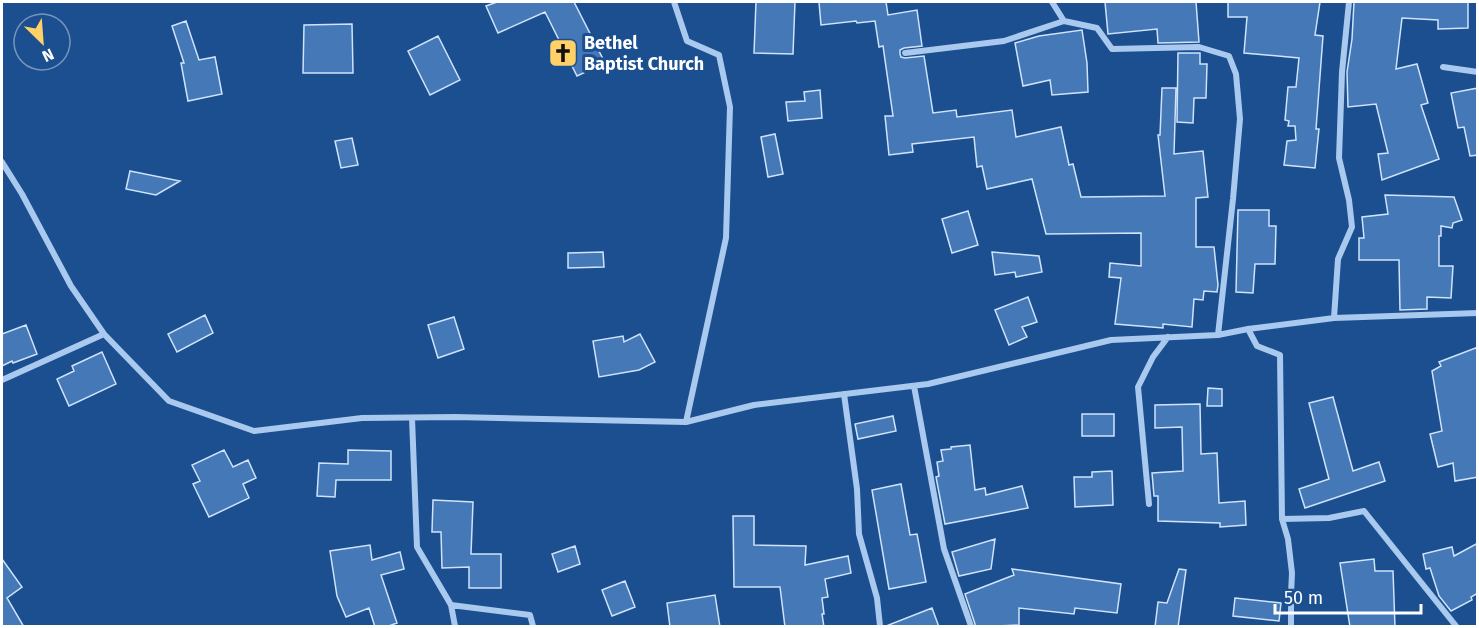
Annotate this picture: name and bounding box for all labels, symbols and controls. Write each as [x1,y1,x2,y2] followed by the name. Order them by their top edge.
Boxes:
[12,12,72,72] north arrow
[584,32,704,75] place label: Bethel Baptist Church
[547,37,579,69] church icon: Bethel Baptist Church
[39,44,57,66] text: N
[1275,577,1420,615] scale bar
[1284,587,1323,609] text: 50 m

